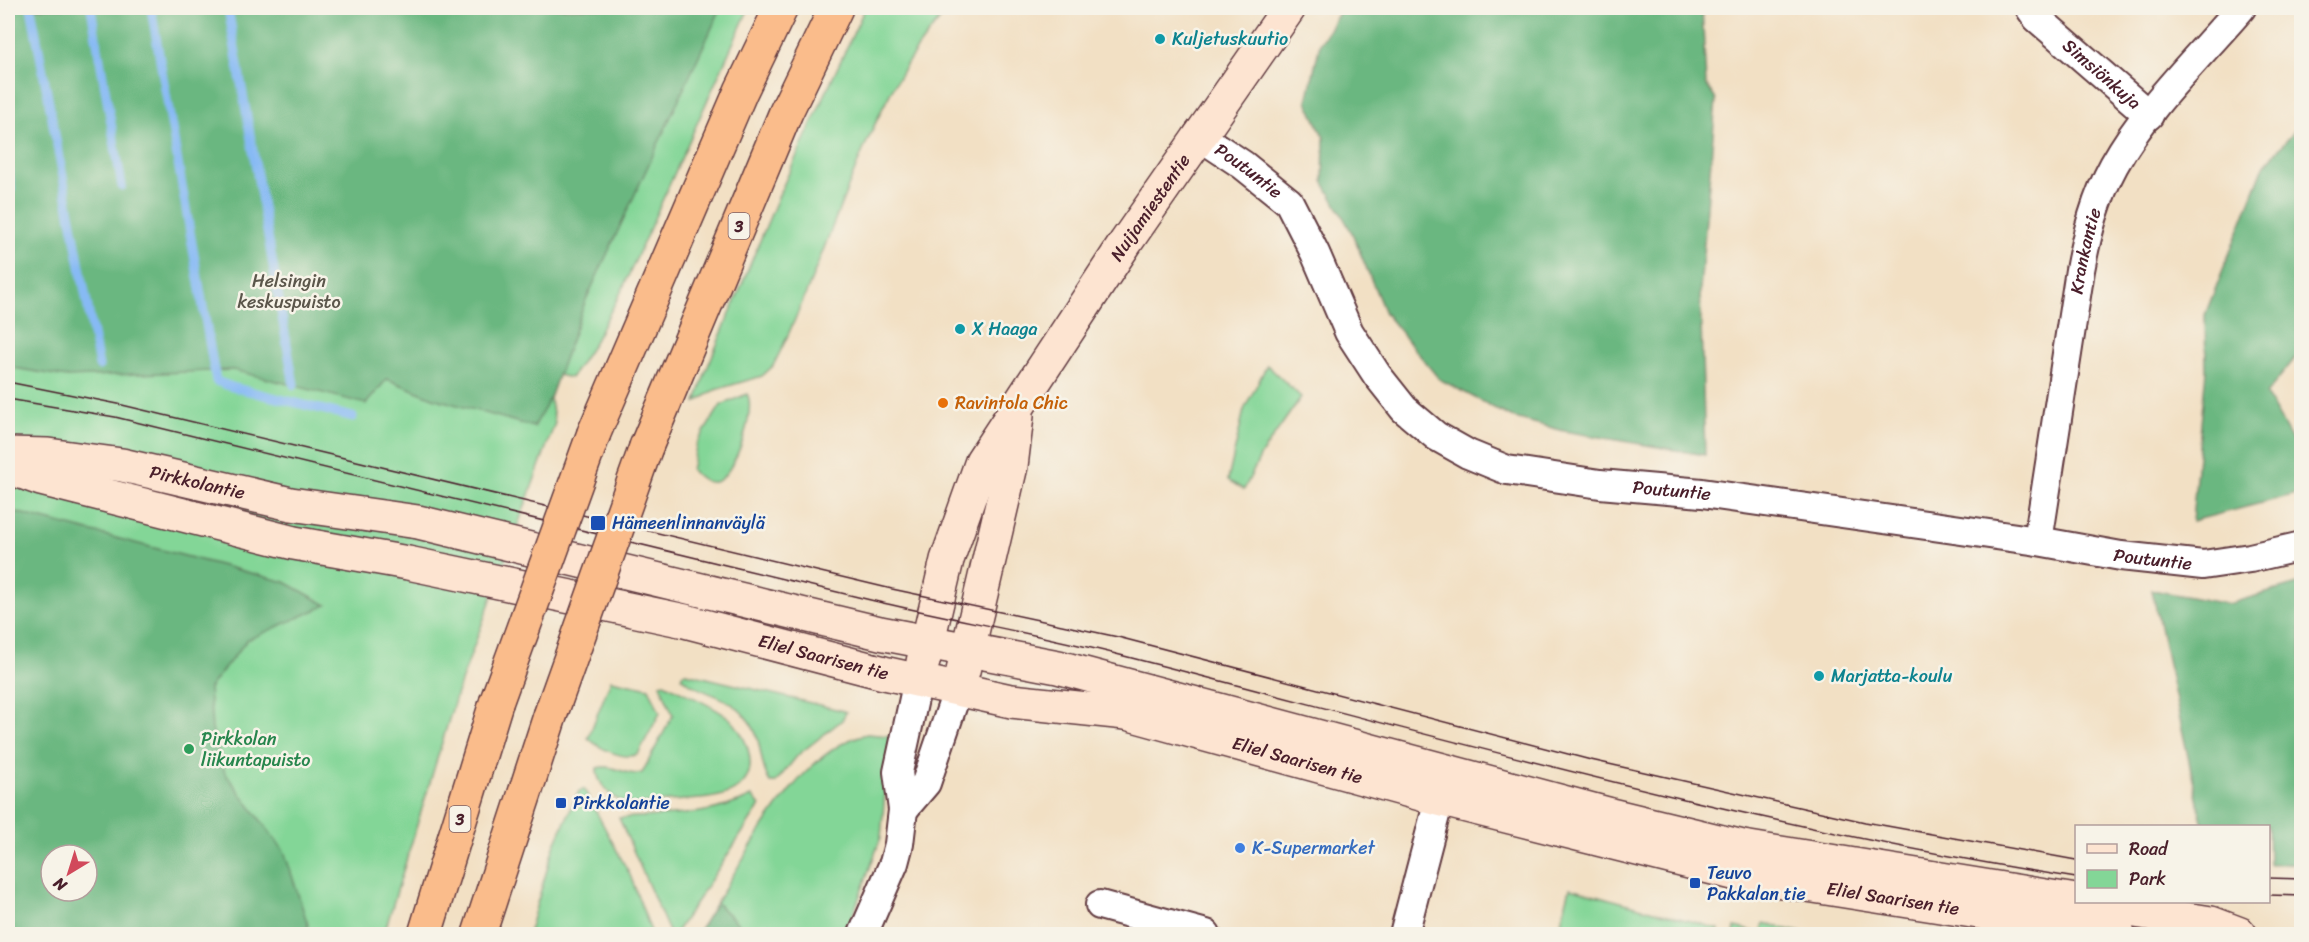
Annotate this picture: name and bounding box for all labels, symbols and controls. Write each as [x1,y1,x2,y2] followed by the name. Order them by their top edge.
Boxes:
[1172,23,1288,55] place label: Kuljetuskuutio
[2055,31,2149,118] street label: Simsiönkuja
[1153,32,1167,46] marker: Kuljetuskuutio
[1208,134,1290,207] street label: Poutuntie
[1101,147,1199,268] street label: Nuijamiestentie
[2061,204,2111,296] street label: Krankantie
[728,213,750,239] road number: 3
[237,265,341,318] park label: Helsingin keskuspuisto
[971,313,1038,345] place label: X Haaga
[953,322,967,336] marker: X Haaga
[955,387,1068,419] place label: Ravintola Chic
[936,396,950,410] marker: Ravintola Chic
[146,456,248,509] street label: Pirkkolantie
[1631,471,1713,510] street label: Poutuntie
[612,507,766,539] place label: Hämeenlinnanväylä
[589,514,607,532] marker: Hämeenlinnanväylä
[2111,539,2194,580] street label: Poutuntie
[755,625,892,690] street label: Eliel Saarisen tie
[1831,660,1953,692] place label: Marjatta-koulu
[1812,669,1826,683] marker: Marjatta-koulu
[201,723,310,776] place label: Pirkkolan liikuntapuisto
[1229,727,1366,793] street label: Eliel Saarisen tie
[182,742,196,756] marker: Pirkkolan liikuntapuisto
[573,787,670,819] place label: Pirkkolantie
[554,796,568,810] marker: Pirkkolantie
[450,806,470,832] road number: 3
[2075,825,2270,903] legend
[1252,832,1375,864] place label: K-Supermarket
[2129,833,2169,865] text: Road
[1233,841,1247,855] marker: K-Supermarket
[39,843,99,903] north arrow
[1707,857,1806,910] place label: Teuvo Pakkalan tie
[2129,863,2166,895] text: Park
[46,869,74,900] text: N
[1824,872,1962,925] street label: Eliel Saarisen tie
[1688,876,1702,890] marker: Teuvo Pakkalan tie

